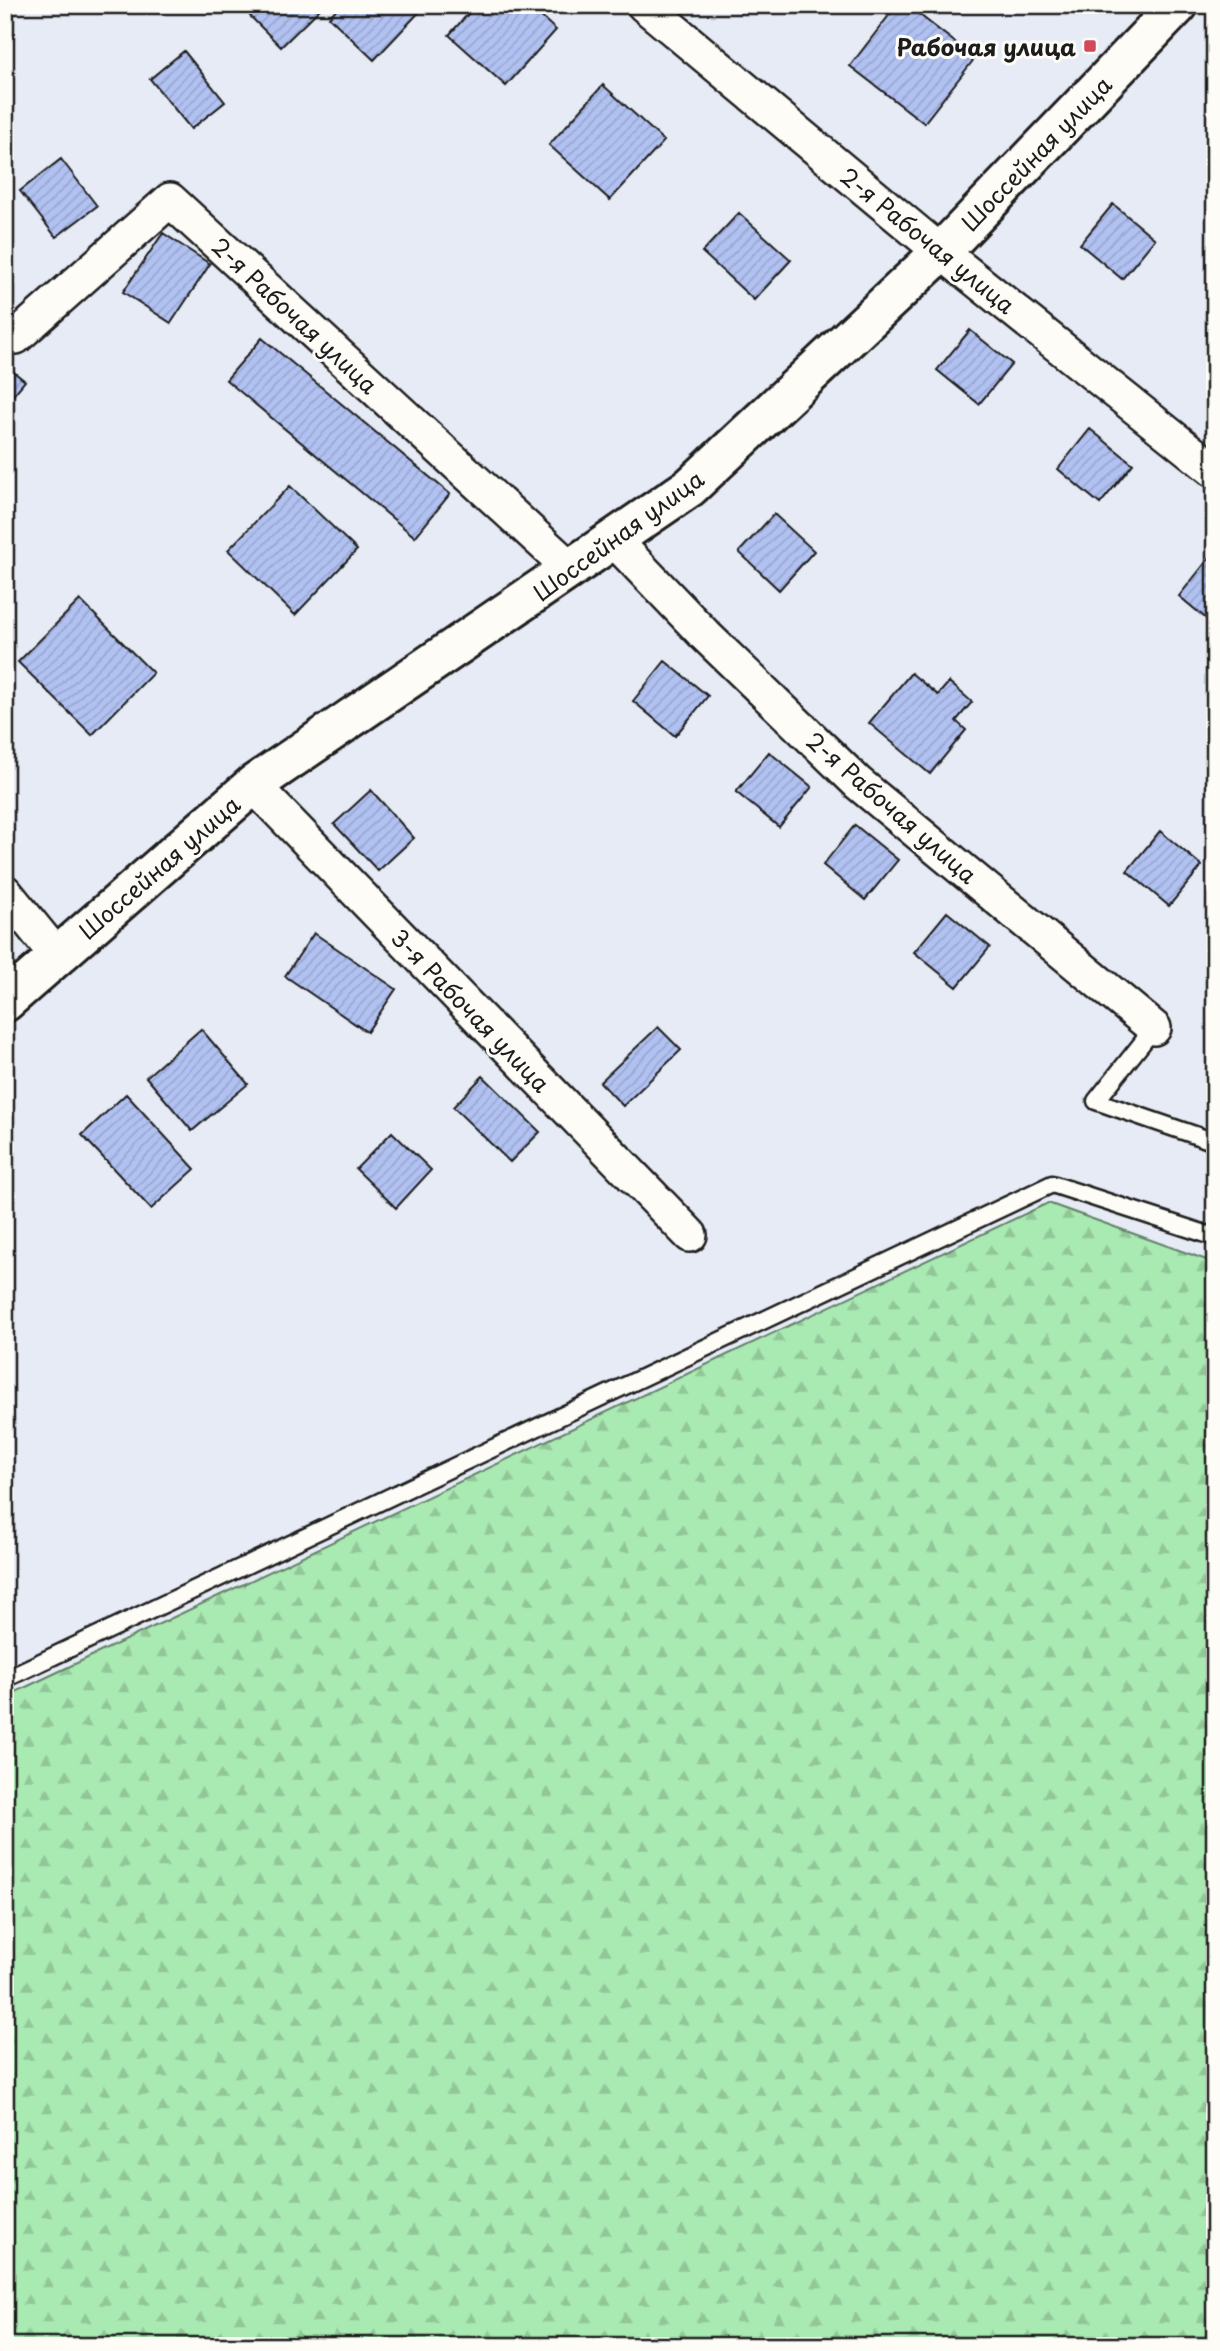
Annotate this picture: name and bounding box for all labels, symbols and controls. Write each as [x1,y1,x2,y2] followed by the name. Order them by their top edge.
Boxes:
[897,29,1076,64] place label: Рабочая улица
[1082,38,1098,54] marker: Рабочая улица
[953,67,1120,238] street label: Шоссейная улица
[833,158,1023,322] street label: 2-я Рабочая улица
[204,228,386,402] street label: 2-я Рабочая улица
[525,461,711,609] street label: Шоссейная улица
[799,723,986,892] street label: 2-я Рабочая улица
[71,787,248,947] street label: Шоссейная улица
[384,920,559,1100] street label: 3-я Рабочая улица

